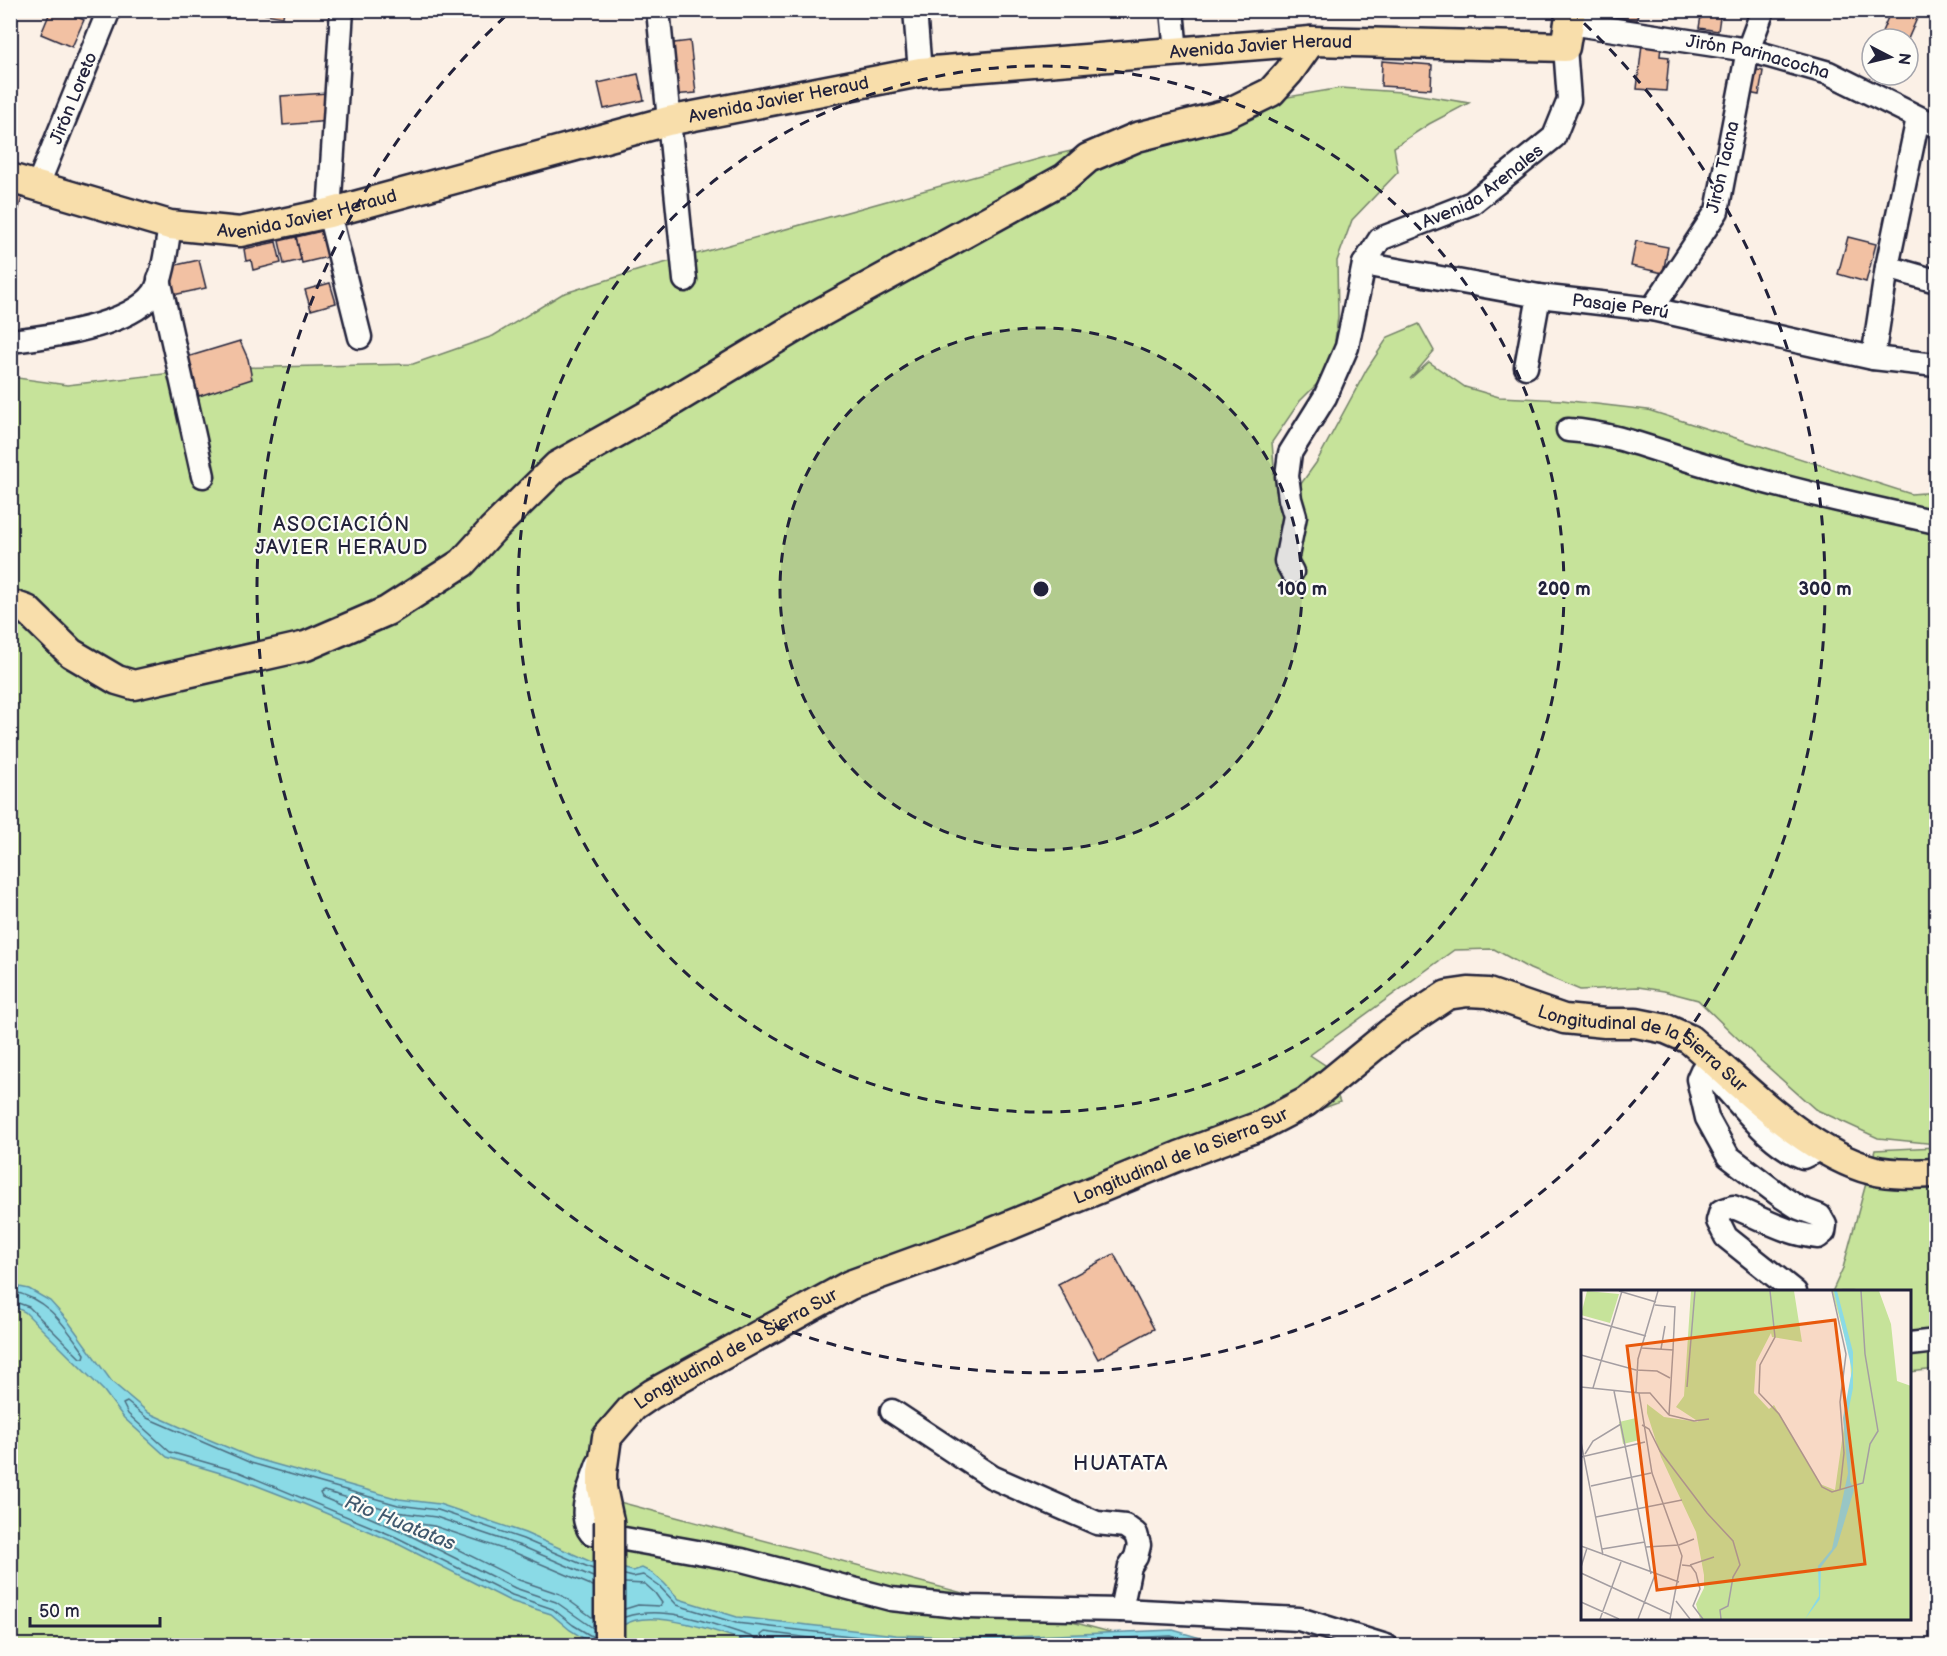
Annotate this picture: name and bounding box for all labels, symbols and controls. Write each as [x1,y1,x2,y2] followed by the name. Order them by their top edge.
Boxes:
[1860,27,1920,87] north arrow
[1169,30,1353,63] street label: Avenida Javier Heraud
[1685,30,1832,83] street label: Jirón Parinacocha
[45,49,101,147] street label: Jirón Loreto
[1893,52,1914,66] text: N
[687,72,870,127] street label: Avenida Javier Heraud
[1702,119,1744,215] street label: Jirón Tacna
[1419,139,1547,232] street label: Avenida Arenales
[216,185,399,243] street label: Avenida Javier Heraud
[1571,289,1671,323] street label: Pasaje Perú
[255,512,429,560] district label: ASOCIACIÓN JAVIER HERAUD
[1031,579,1051,599] centre of rings
[1277,579,1327,600] text: 100 m
[1537,579,1591,600] text: 200 m
[1798,579,1852,600] text: 300 m
[1535,1000,1752,1097] street label: Longitudinal de la Sierra Sur
[1071,1103,1292,1208] street label: Longitudinal de la Sierra Sur
[630,1283,841,1414] street label: Longitudinal de la Sierra Sur
[1581,1290,1911,1620] inset map
[1073,1451,1169,1476] district label: HUATATA
[341,1490,459,1556] water label: Rio Huatatas
[30,1590,160,1628] scale bar
[39,1601,80,1622] text: 50 m

